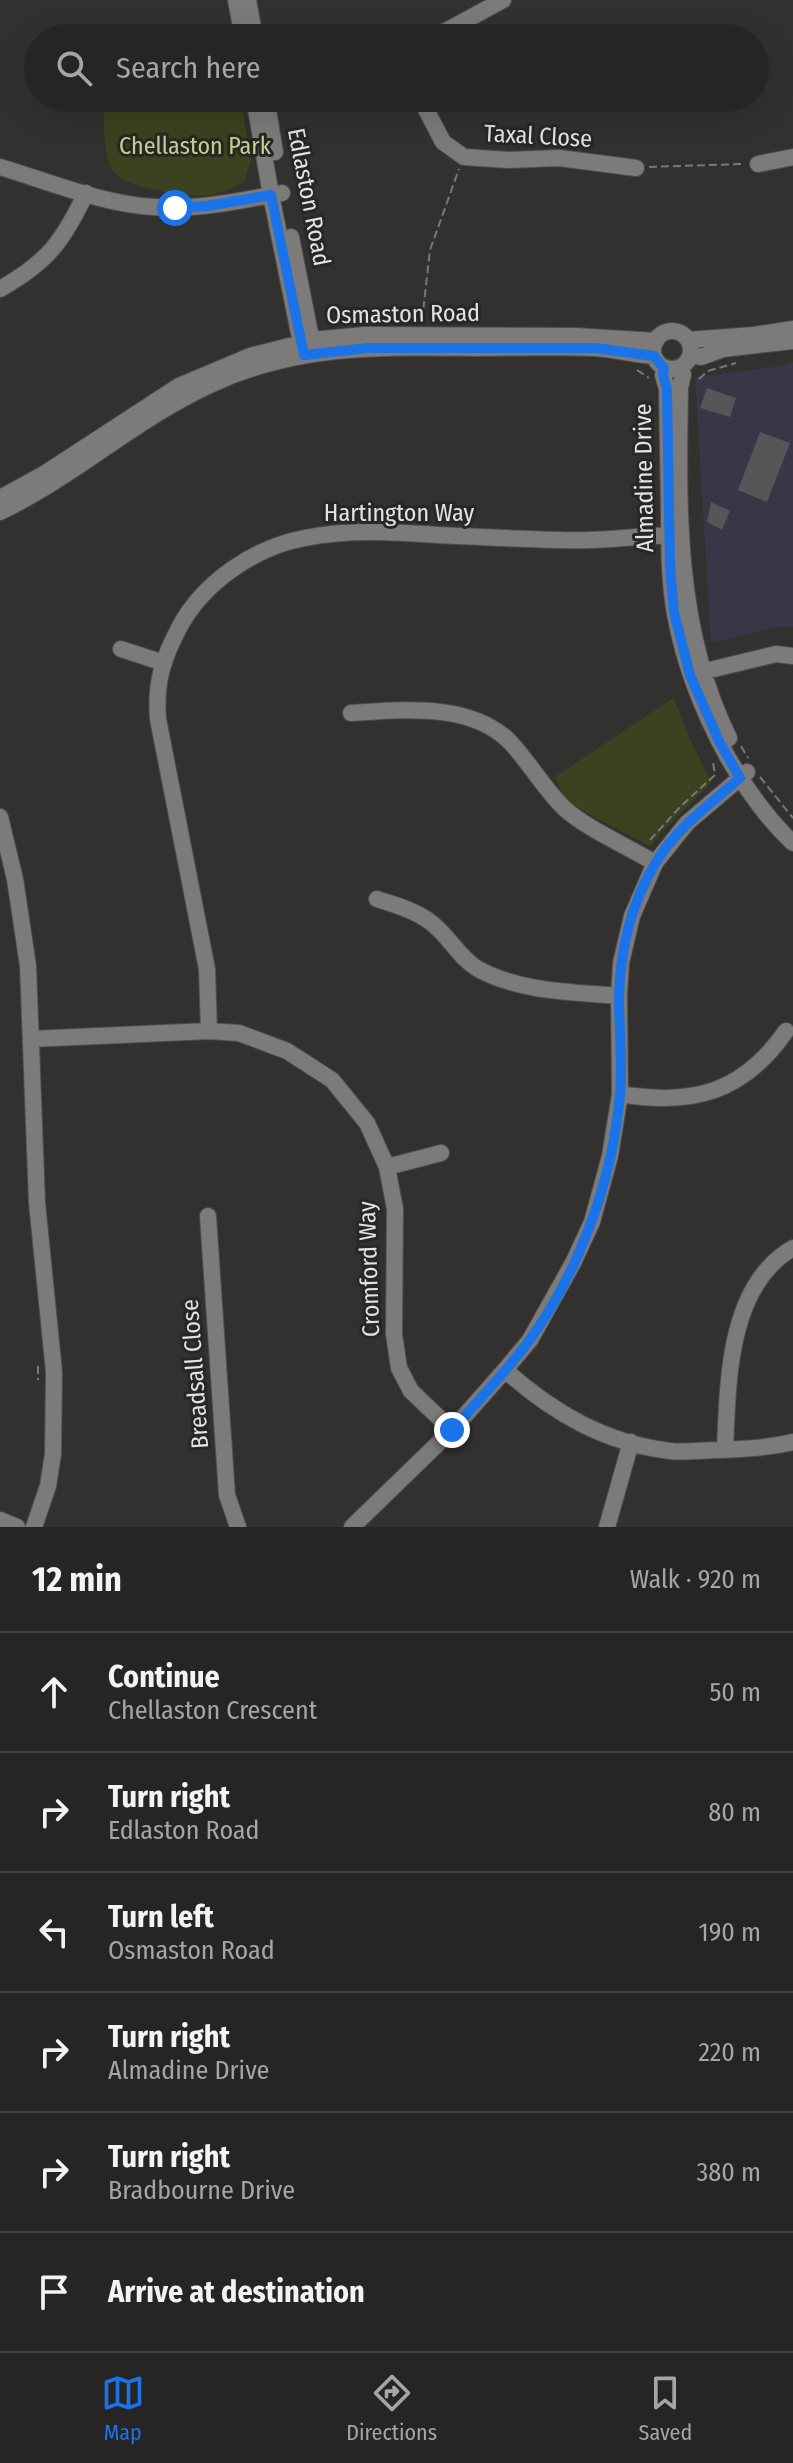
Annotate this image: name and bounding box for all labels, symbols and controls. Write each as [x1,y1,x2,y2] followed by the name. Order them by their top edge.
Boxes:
[24,24,769,112] search box
[52,46,96,90] icon: search
[116,50,261,86] text: Search here
[483,119,593,153] street label: Taxal Close
[282,126,336,268] street label: Edlaston Road
[119,132,272,160] park label: Chellaston Park
[157,190,193,226] route start
[326,299,480,329] street label: Osmaston Road
[629,403,659,553] street label: Almadine Drive
[324,499,474,527] street label: Hartington Way
[353,1200,385,1337] street label: Cromford Way
[176,1298,214,1450] street label: Breadsall Close
[434,1412,470,1448] route end
[32,1559,122,1600] text: 12 min
[630,1564,761,1595] text: Walk · 920 m
[108,1659,220,1695] text: Continue
[32,1670,76,1714] icon: ahead
[709,1677,761,1708] text: 50 m
[108,1695,317,1726] text: Chellaston Crescent
[108,1779,230,1815] text: Turn right
[32,1790,76,1834] icon: right
[708,1797,761,1828] text: 80 m
[108,1815,260,1846] text: Edlaston Road
[108,1899,214,1935] text: Turn left
[32,1910,76,1954] icon: left
[699,1917,761,1948] text: 190 m
[108,1935,275,1966] text: Osmaston Road
[108,2019,230,2055] text: Turn right
[32,2030,76,2074] icon: right
[698,2037,761,2068] text: 220 m
[108,2055,269,2086] text: Almadine Drive
[108,2139,230,2175] text: Turn right
[32,2150,76,2194] icon: right
[697,2157,761,2188] text: 380 m
[108,2175,295,2206] text: Bradbourne Drive
[32,2270,76,2314] icon: arrive
[108,2274,365,2310] text: Arrive at destination
[101,2371,145,2446] tab: Map
[346,2371,437,2446] tab: Directions
[639,2371,692,2446] tab: Saved

